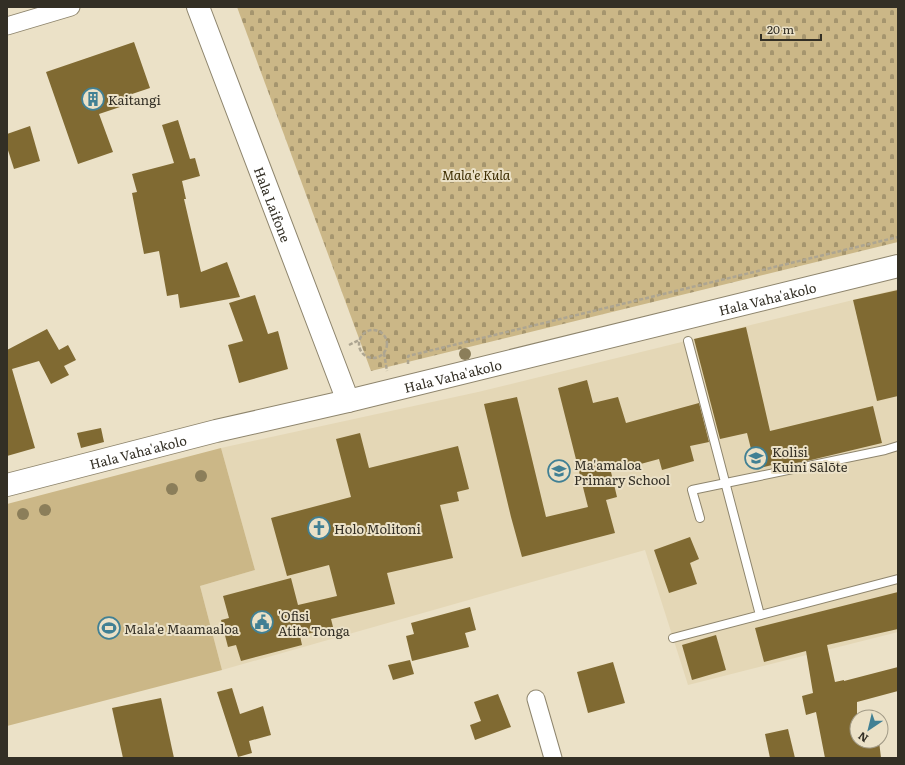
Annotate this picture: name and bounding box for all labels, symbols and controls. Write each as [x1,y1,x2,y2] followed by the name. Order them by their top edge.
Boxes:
[761,16,821,42] scale bar
[767,20,794,38] text: 20 m
[80,86,106,112] building icon: Kaitangi
[108,90,161,109] place label: Kaitangi
[250,164,296,245] street label: Hala Laifone
[442,165,511,184] park label: Mala'e Kula
[717,277,818,319] street label: Hala Vaha'akolo
[402,354,504,396] street label: Hala Vaha'akolo
[87,429,189,473] street label: Hala Vaha'akolo
[772,442,848,476] place label: Kolisi Kuini Sālōte
[743,445,769,471] school or university icon: Kolisi Kuini Sālōte
[574,455,671,489] place label: Ma'amaloa Primary School
[546,458,572,484] school or university icon: Ma'amaloa Primary School
[306,515,332,541] church icon: Holo Molitoni
[334,519,421,538] place label: Holo Molitoni
[278,606,350,640] place label: 'Ofisi Atita Tonga
[249,609,275,635] public building icon: 'Ofisi Atita Tonga
[96,615,122,641] sports icon: Mala'e Maamaaloa
[124,619,239,638] place label: Mala'e Maamaaloa
[849,709,889,749] north arrow
[854,729,871,747] text: N

